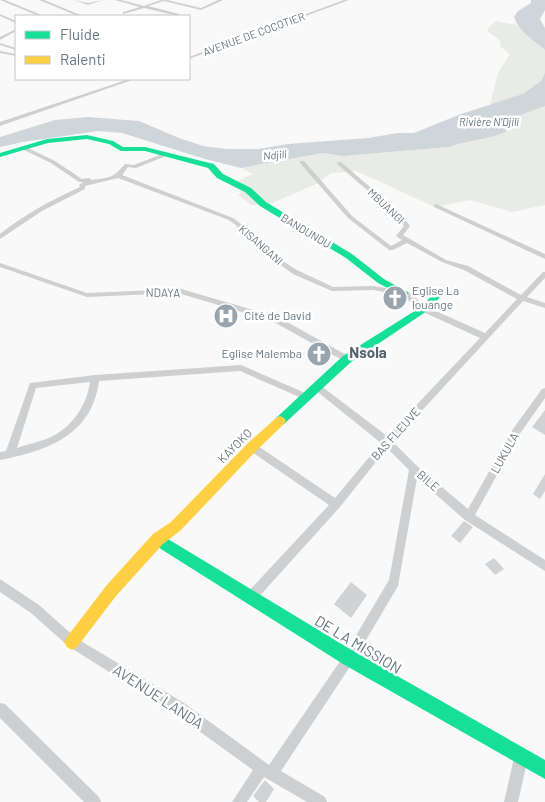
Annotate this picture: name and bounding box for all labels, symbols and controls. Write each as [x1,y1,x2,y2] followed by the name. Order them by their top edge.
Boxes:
[201,9,307,58] street label: AVENUE DE COCOTIER
[15,15,190,80] legend
[60,25,100,43] text: Fluide
[60,50,106,68] text: Ralenti
[459,115,519,128] water label: Rivière N'Djili
[263,147,288,162] water label: Ndjili
[365,185,407,226] street label: MBUANGI
[279,211,333,250] street label: BANDUNDU
[237,222,286,267] street label: KISANGANI
[412,283,459,311] place label: Eglise La louange
[146,285,180,299] street label: NDAYA
[382,285,408,311] church icon: Eglise La louange
[213,303,239,329] hospital icon: Cité de David
[244,308,311,322] place label: Cité de David
[306,341,332,367] church icon: Eglise Malemba
[349,343,387,361] district label: Nsola
[221,346,302,360] place label: Eglise Malemba
[368,404,423,463] street label: BAS FLEUVE
[214,425,254,465] street label: KAYOKO
[487,430,521,475] street label: LUKULA
[415,467,443,494] street label: BILE
[312,611,405,677] street label: DE LA MISSION
[110,660,207,732] street label: AVENUE LANDA

